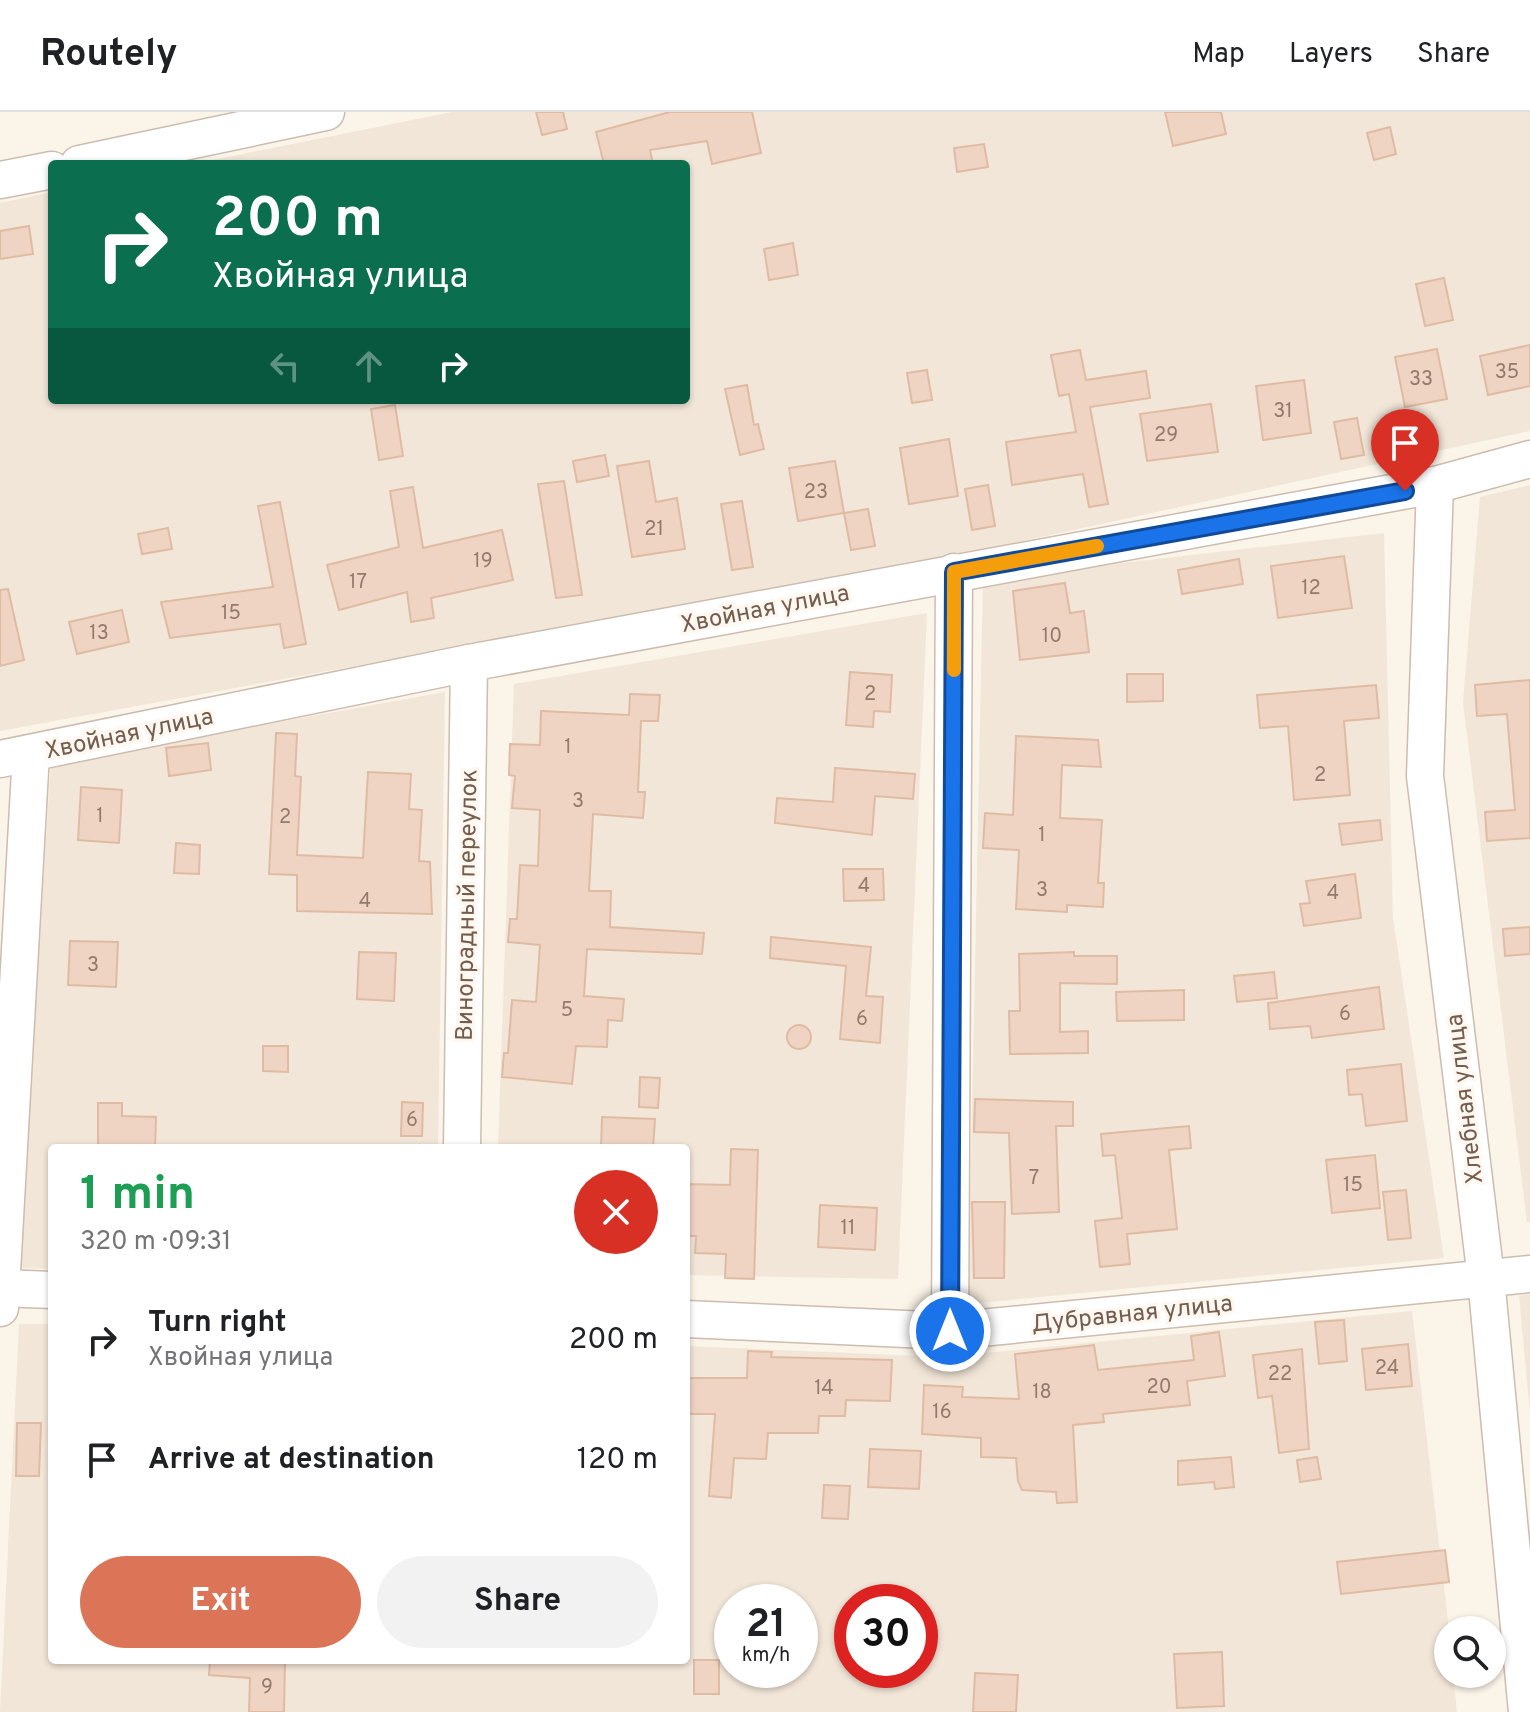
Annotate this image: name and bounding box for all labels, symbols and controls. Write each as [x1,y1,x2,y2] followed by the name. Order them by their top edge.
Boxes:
[40,31,178,80] text: Routely
[1192,37,1245,73] text: Map
[1289,37,1373,73] text: Layers
[1417,37,1490,73] text: Share
[212,186,383,256] text: 200 m
[80,192,184,296] icon: right
[212,255,468,301] text: Хвойная улица
[263,344,307,388] icon: left
[347,344,391,388] icon: ahead
[431,344,475,388] icon: right
[1495,360,1519,386] house number: 35
[1409,367,1433,393] house number: 33
[1273,399,1293,425] house number: 31
[1371,409,1439,491] pin
[1383,421,1427,465] icon: arrive
[1154,423,1178,449] house number: 29
[804,480,828,506] house number: 23
[644,517,664,543] house number: 21
[473,549,493,575] house number: 19
[349,570,367,596] house number: 17
[1301,576,1321,602] house number: 12
[679,579,852,641] street label: Хвойная улица
[221,601,241,627] house number: 15
[89,621,109,647] house number: 13
[1042,624,1062,650] house number: 10
[864,682,876,708] house number: 2
[43,703,216,767] street label: Хвойная улица
[564,735,572,761] house number: 1
[1314,763,1326,789] house number: 2
[451,769,485,1041] street label: Виноградный переулок
[572,789,584,815] house number: 3
[96,804,104,830] house number: 1
[279,805,291,831] house number: 2
[1038,823,1046,849] house number: 1
[858,874,870,900] house number: 4
[1036,878,1048,904] house number: 3
[1327,881,1339,907] house number: 4
[359,889,371,915] house number: 4
[87,953,99,979] house number: 3
[561,998,573,1024] house number: 5
[1339,1002,1351,1028] house number: 6
[856,1007,868,1033] house number: 6
[1441,1012,1491,1186] street label: Хлебная улица
[406,1108,418,1134] house number: 6
[80,1166,195,1226] text: 1 min
[1029,1166,1039,1192] house number: 7
[574,1170,658,1254] button: close
[1343,1173,1363,1199] house number: 15
[841,1216,855,1242] house number: 11
[80,1226,231,1259] text: 320 m · 09:31
[908,1289,992,1373] position arrow
[1030,1290,1234,1340] street label: Дубравная улица
[148,1305,286,1342] text: Turn right
[80,1318,124,1362] icon: right
[569,1322,658,1359] text: 200 m
[148,1342,333,1375] text: Хвойная улица
[1375,1356,1399,1382] house number: 24
[1268,1362,1292,1388] house number: 22
[1146,1375,1172,1401] house number: 20
[814,1376,834,1402] house number: 14
[1032,1380,1052,1406] house number: 18
[932,1400,952,1426] house number: 16
[80,1438,124,1482] icon: arrive
[148,1442,434,1479] text: Arrive at destination
[577,1442,658,1479] text: 120 m
[80,1556,361,1648] button: Exit
[377,1556,658,1648] button: Share
[834,1584,938,1688] speed limit sign: 30
[746,1601,786,1651] text: 21
[1434,1616,1506,1688] map controls
[1434,1616,1506,1688] button: search
[742,1643,790,1669] text: km/h
[261,1675,273,1701] house number: 9

